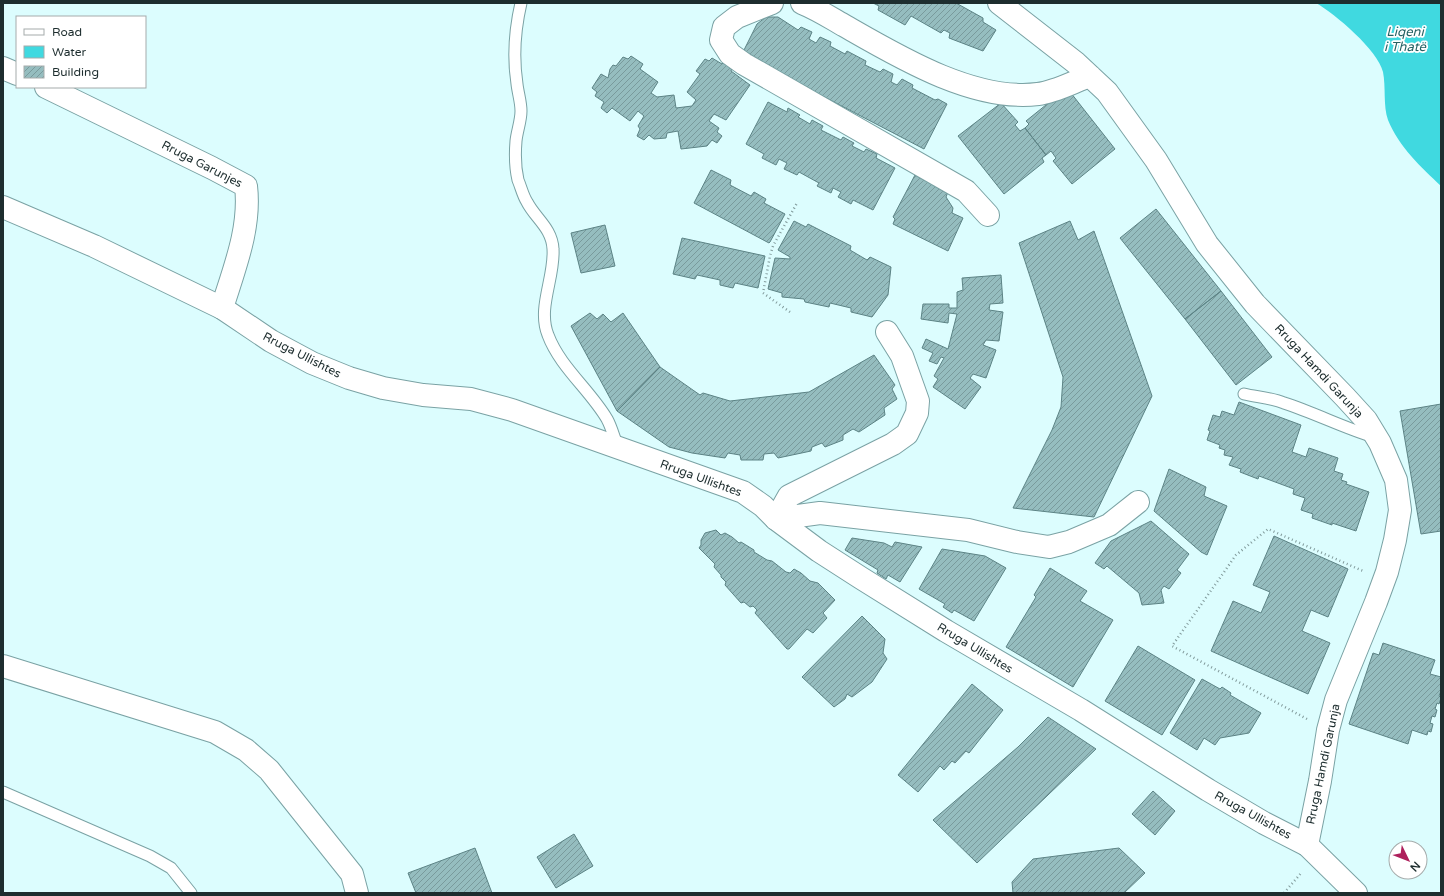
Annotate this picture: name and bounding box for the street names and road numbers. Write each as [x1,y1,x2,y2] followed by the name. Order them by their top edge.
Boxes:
[159,138,245,190] street label: Rruga Garunjes
[1272,321,1366,421] street label: Rruga Hamdi Garunja
[261,329,344,381] street label: Rruga Ullishtes
[658,457,744,499] street label: Rruga Ullishtes
[935,620,1016,676] street label: Rruga Ullishtes
[1303,702,1343,826] street label: Rruga Hamdi Garunja
[1212,788,1294,842] street label: Rruga Ullishtes

